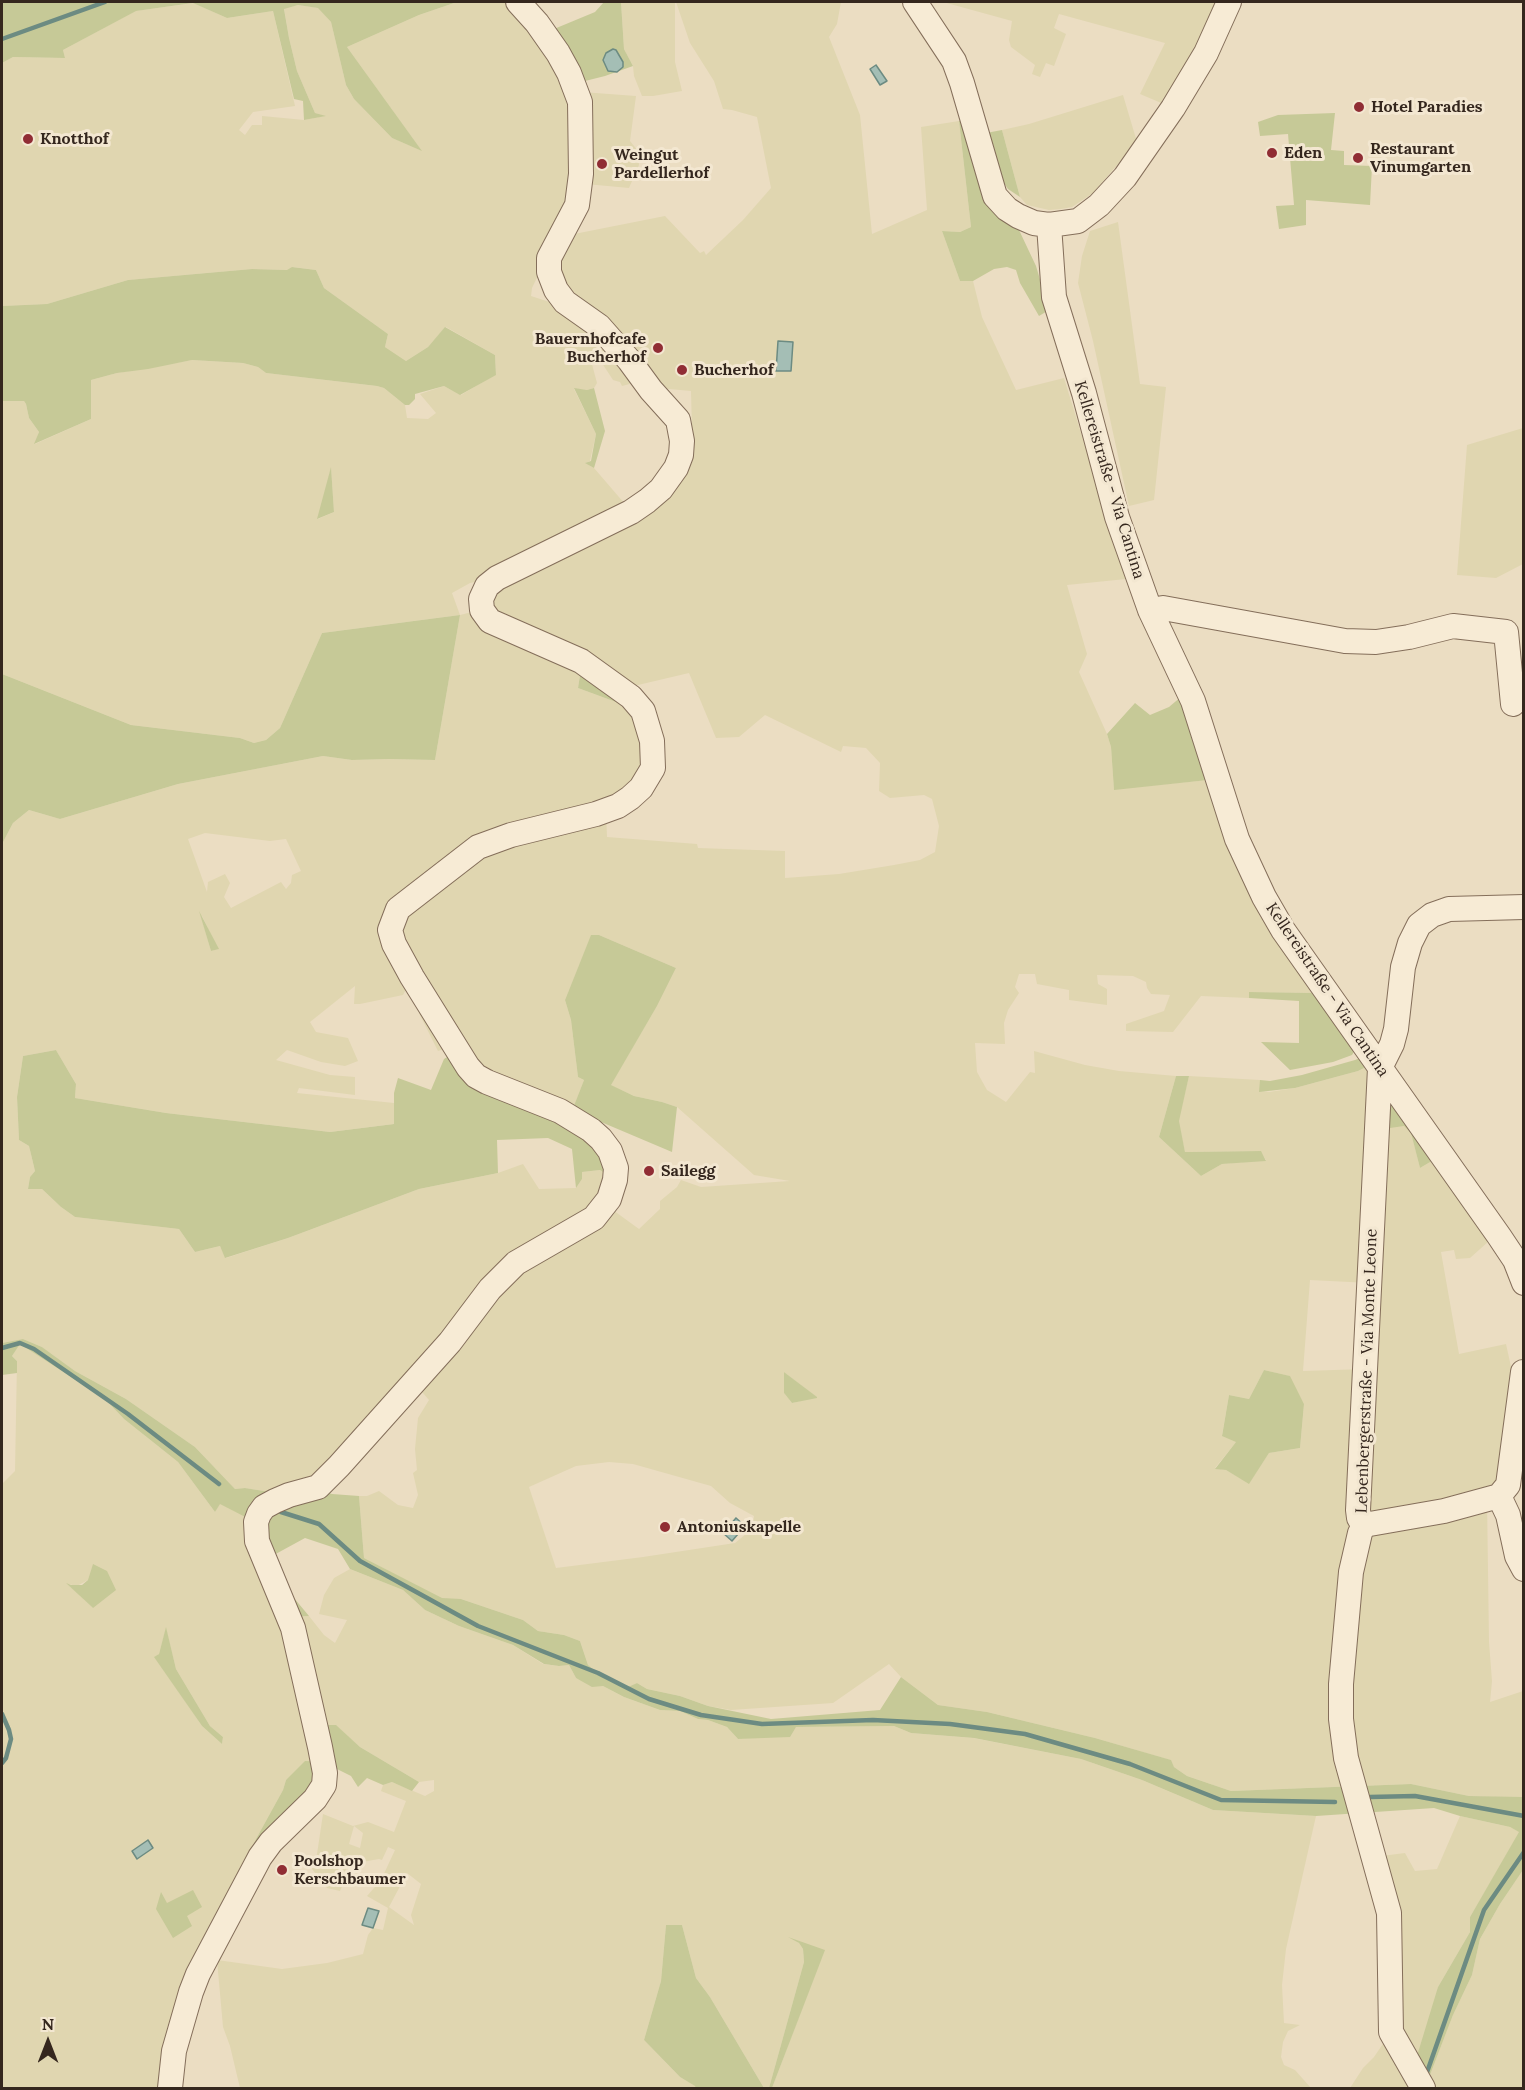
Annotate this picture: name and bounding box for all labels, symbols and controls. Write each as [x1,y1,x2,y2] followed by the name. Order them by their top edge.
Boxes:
[1371,97,1483,117] place label: Hotel Paradies
[1352,100,1366,114] marker: Hotel Paradies
[40,129,109,149] place label: Knotthof
[21,132,35,146] marker: Knotthof
[1370,139,1471,177] place label: Restaurant Vinumgarten
[1284,143,1322,163] place label: Eden
[614,145,709,183] place label: Weingut Pardellerhof
[1265,146,1279,160] marker: Eden
[1351,151,1365,165] marker: Restaurant Vinumgarten
[595,157,609,171] marker: Weingut Pardellerhof
[535,329,646,367] place label: Bauernhofcafe Bucherhof
[651,341,665,355] marker: Bauernhofcafe Bucherhof
[694,360,774,380] place label: Bucherhof
[675,363,689,377] marker: Bucherhof
[1070,379,1148,581] street label: Kellereistraße - Via Cantina
[1261,899,1393,1081] street label: Kellereistraße - Via Cantina
[661,1161,715,1181] place label: Sailegg
[642,1164,656,1178] marker: Sailegg
[1352,1228,1382,1514] street label: Lebenbergerstraße - Via Monte Leone
[677,1517,801,1537] place label: Antoniuskapelle
[658,1520,672,1534] marker: Antoniuskapelle
[294,1851,406,1889] place label: Poolshop Kerschbaumer
[275,1863,289,1877] marker: Poolshop Kerschbaumer
[18,2012,78,2072] north arrow
[42,2014,54,2034] text: N

